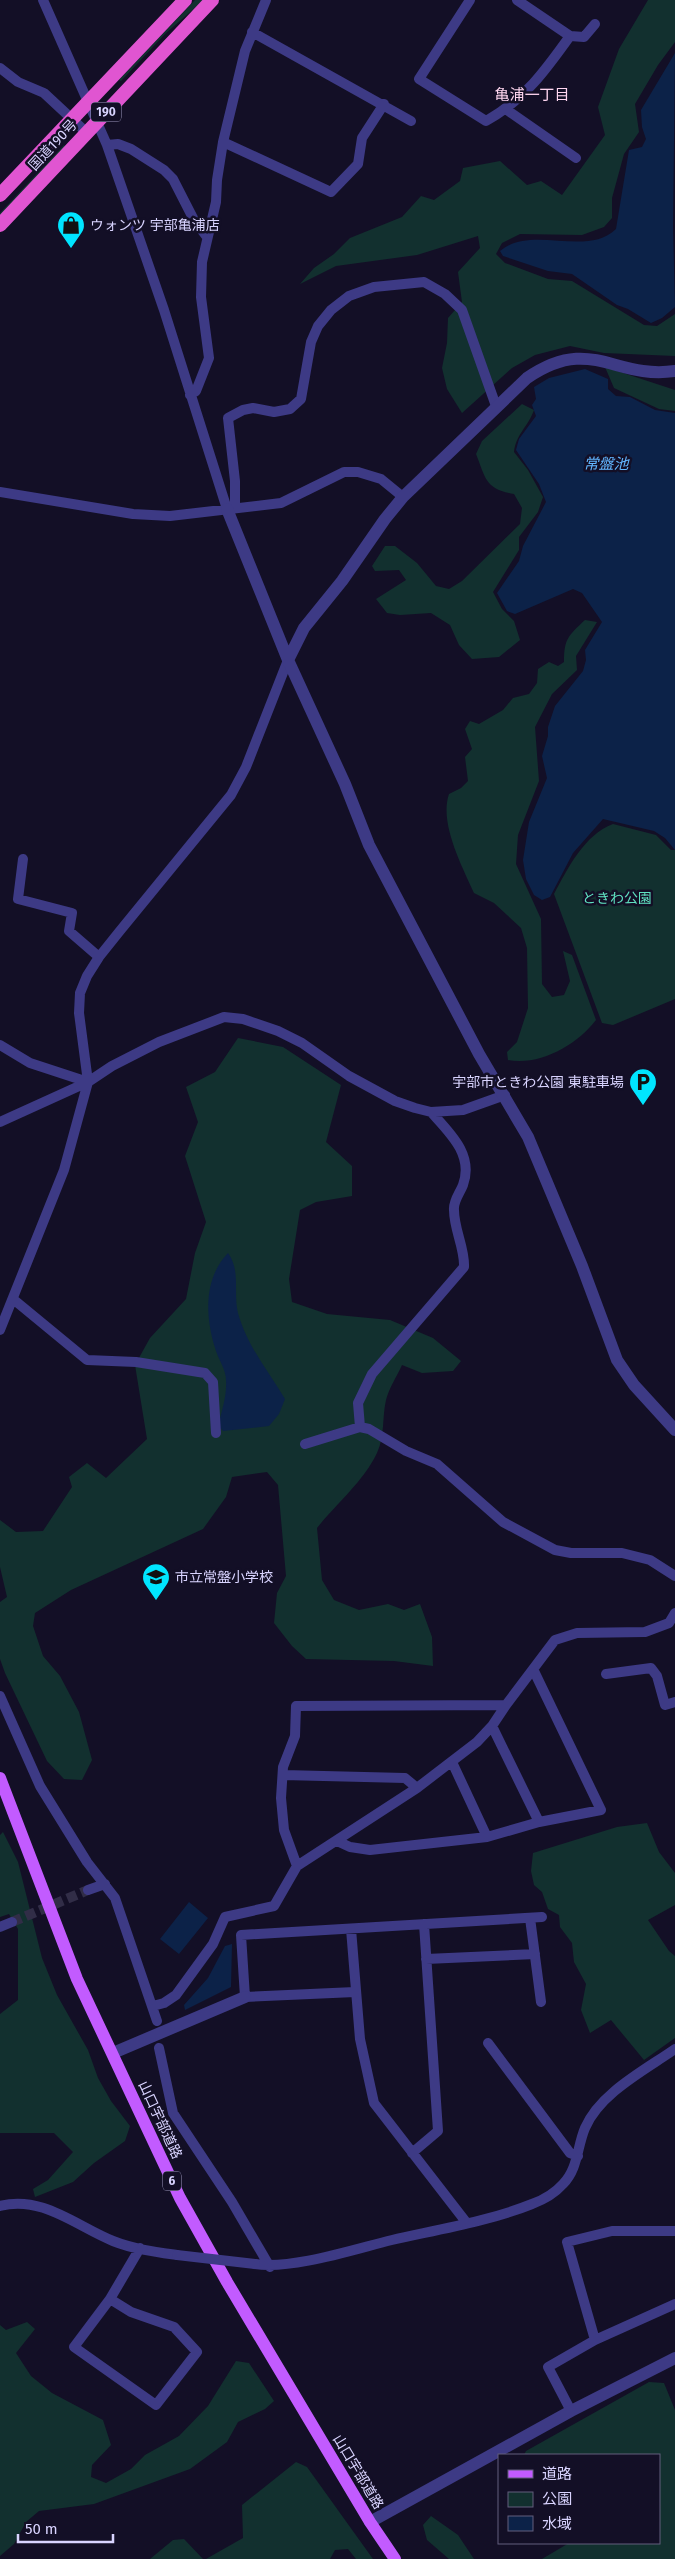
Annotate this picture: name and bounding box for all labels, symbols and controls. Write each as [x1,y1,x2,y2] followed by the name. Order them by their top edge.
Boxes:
[494,86,570,104] district label: 亀浦一丁目
[91,102,121,121] road number: 190
[25,116,81,174] street label: 国道190号
[56,210,86,249] shop icon: ウォンツ 宇部亀浦店
[90,217,220,234] place label: ウォンツ 宇部亀浦店
[583,455,630,473] water label: 常盤池
[582,890,652,907] park label: ときわ公園
[628,1067,658,1106] parking icon: 宇部市ときわ公園 東駐車場
[452,1074,624,1091] place label: 宇部市ときわ公園 東駐車場
[141,1562,171,1601] school or university icon: 市立常盤小学校
[175,1569,273,1586] place label: 市立常盤小学校
[135,2078,185,2162] street label: 山口宇部道路
[163,2172,181,2190] road number: 6
[329,2432,387,2512] street label: 山口宇部道路
[498,2454,660,2544] legend
[542,2465,572,2483] text: 道路
[542,2490,572,2508] text: 公園
[18,2512,112,2544] scale bar
[542,2515,572,2533] text: 水域
[25,2520,58,2538] text: 50 m

